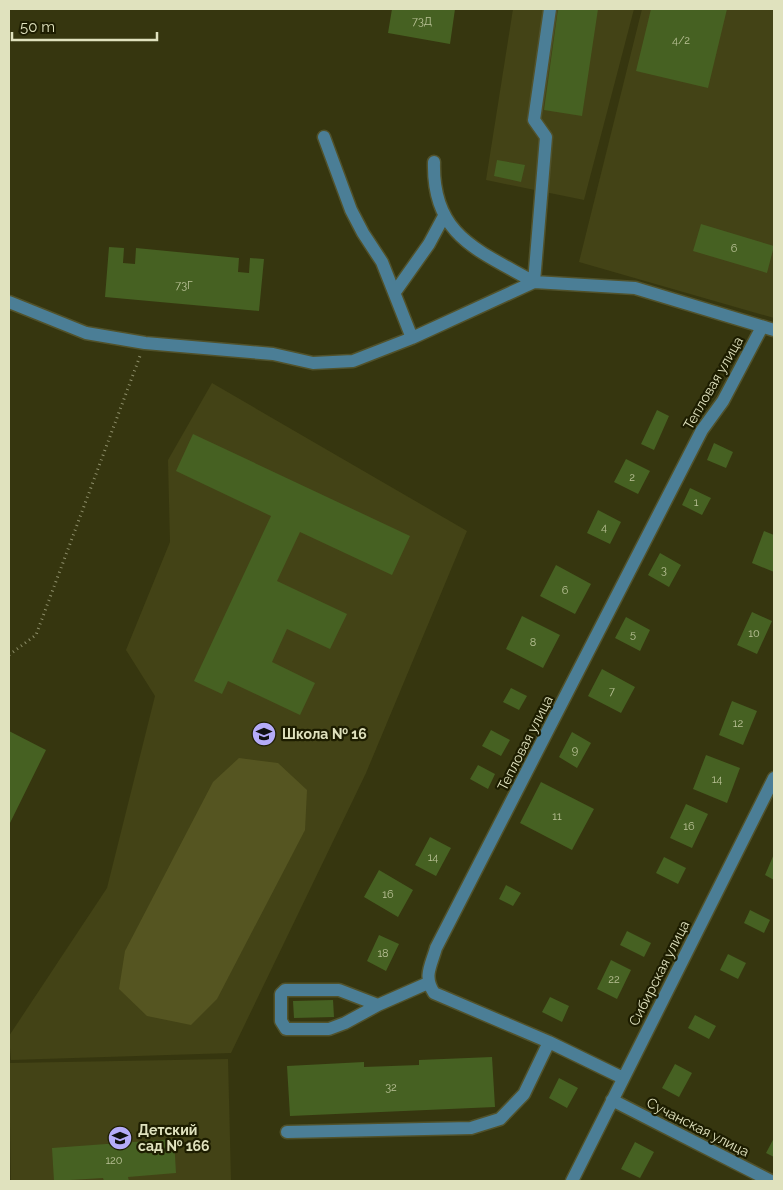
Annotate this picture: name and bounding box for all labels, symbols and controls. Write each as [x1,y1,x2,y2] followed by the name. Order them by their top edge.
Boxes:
[12,10,158,42] scale bar
[412,15,432,28] house number: 73Д
[20,18,55,36] text: 50 m
[672,34,690,47] house number: 4/2
[731,242,738,255] house number: 6
[175,279,193,292] house number: 73Г
[680,334,746,432] street label: Тепловая улица
[629,471,635,484] house number: 2
[694,496,699,509] house number: 1
[601,521,607,534] house number: 4
[661,564,667,577] house number: 3
[562,584,569,597] house number: 6
[748,627,760,640] house number: 10
[630,628,636,641] house number: 5
[530,636,536,649] house number: 8
[609,685,615,698] house number: 7
[494,693,556,793] street label: Тепловая улица
[733,717,743,730] house number: 12
[251,721,277,747] school or university icon: Школа № 16
[282,726,367,742] place label: Школа № 16
[572,744,578,757] house number: 9
[712,773,722,786] house number: 14
[552,810,562,823] house number: 11
[683,820,695,833] house number: 16
[428,851,438,864] house number: 14
[382,888,394,901] house number: 16
[626,918,692,1028] street label: Сибирская улица
[377,947,389,960] house number: 18
[608,973,620,986] house number: 22
[385,1081,397,1094] house number: 32
[644,1094,752,1160] street label: Сучанская улица
[138,1122,210,1154] place label: Детский сад № 166
[107,1125,133,1151] school or university icon: Детский сад № 166
[105,1154,123,1167] house number: 120

